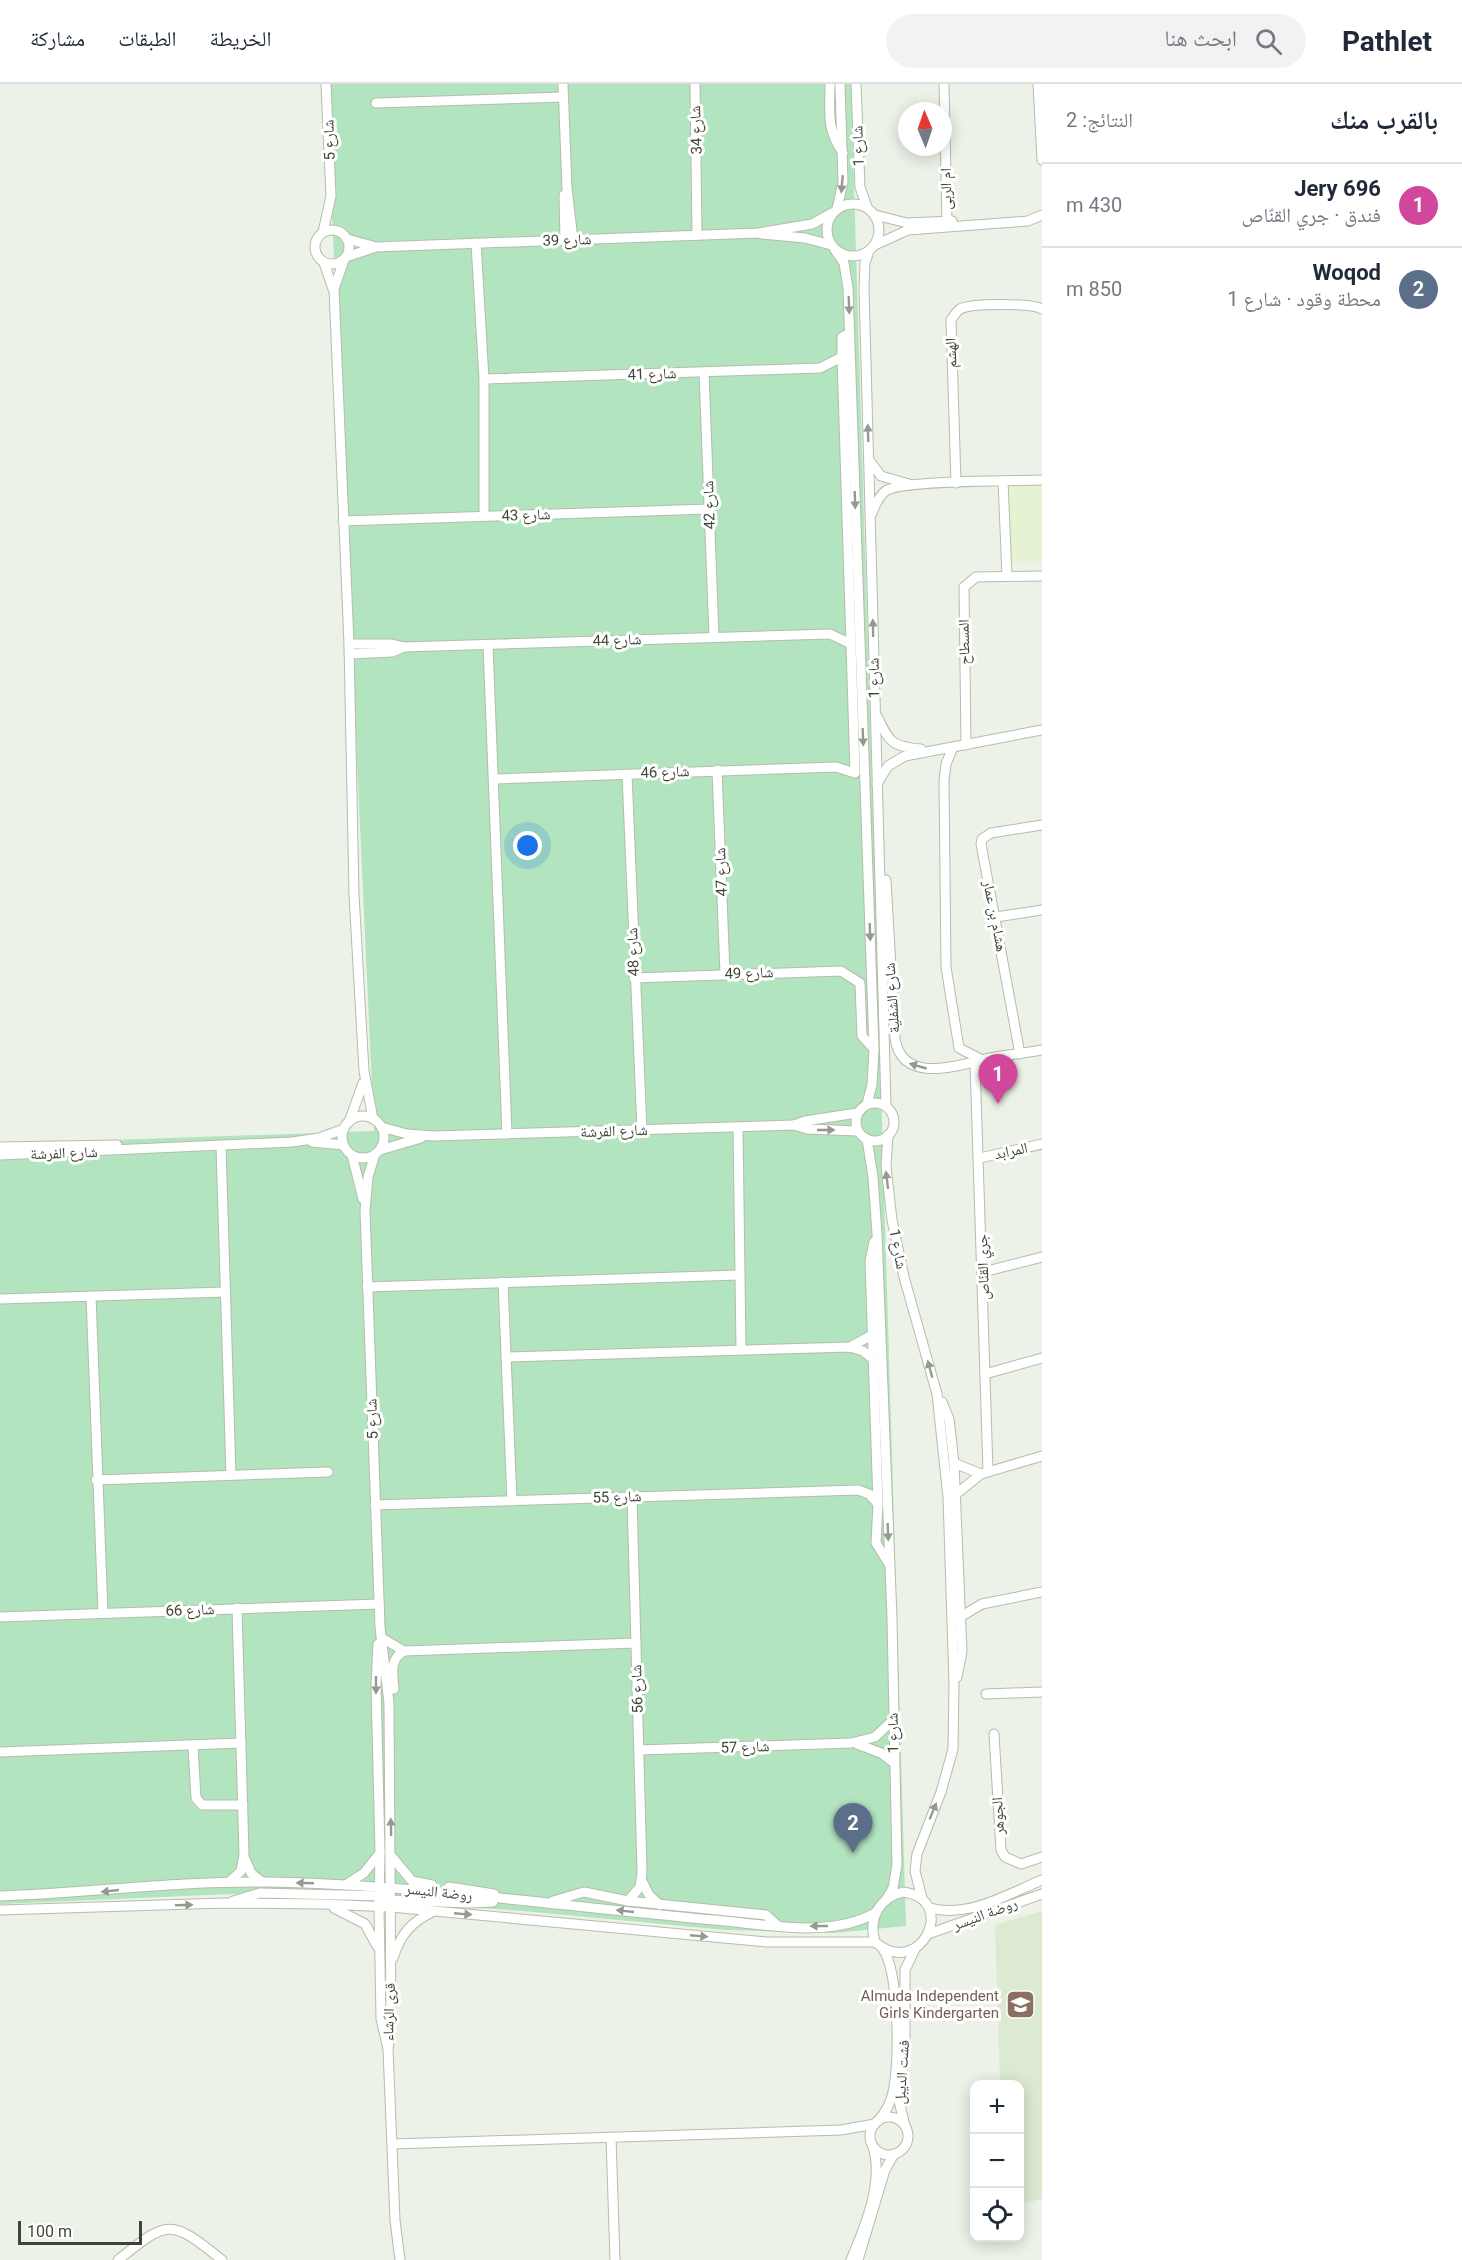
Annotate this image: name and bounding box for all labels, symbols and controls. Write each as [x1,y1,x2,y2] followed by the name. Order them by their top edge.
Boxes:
[886,14,1306,68] search box
[1252,25,1285,58] icon: search
[1342,25,1432,58] text: Pathlet
[1164,26,1237,51] text: ابحث هنا
[30,27,85,51] text: مشاركة
[118,27,177,51] text: الطبقات
[210,27,271,51] text: الخريطة
[898,102,952,156] north arrow
[686,105,707,155] street label: شارع 34
[1330,105,1438,135] text: بالقرب منك
[1066,108,1133,132] text: النتائج: 2
[319,119,340,161] street label: شارع 5
[848,125,869,167] street label: شارع 1
[937,168,956,210] street label: ام الربى
[837,175,847,194] one-way arrow
[1294,176,1381,201] text: Jery 696
[1066,193,1122,217] text: 430 m
[1413,193,1424,217] text: 1
[1242,203,1381,227] text: فندق · جري القنّاص
[542,230,592,251] street label: شارع 39
[1312,260,1381,285] text: Woqod
[1066,277,1122,301] text: 850 m
[1413,277,1424,301] text: 2
[1227,287,1381,311] text: محطة وقود · شارع 1
[844,296,854,315] one-way arrow
[941,337,962,368] street label: الهشم
[627,364,677,385] street label: شارع 41
[863,424,873,443] one-way arrow
[699,480,720,530] street label: شارع 42
[851,490,860,509] one-way arrow
[501,505,551,526] street label: شارع 43
[868,619,877,638] one-way arrow
[955,619,974,665] street label: المسطاح
[592,630,642,651] street label: شارع 44
[865,657,884,698] street label: شارع 1
[859,727,868,746] one-way arrow
[640,762,690,783] street label: شارع 46
[513,831,542,860] your location
[711,847,732,897] street label: شارع 47
[978,878,1011,953] street label: هشام بن عمار
[865,922,875,941] one-way arrow
[623,927,644,977] street label: شارع 48
[881,962,904,1034] street label: شارع الشفلية
[724,963,774,984] street label: شارع 49
[978,1054,1018,1104] pin: 1
[909,1061,927,1070] one-way arrow
[580,1121,648,1142] street label: شارع الفرشة
[816,1125,835,1135] one-way arrow
[993,1139,1029,1163] street label: المرابد
[30,1143,98,1164] street label: شارع الفرشة
[883,1170,892,1189] one-way arrow
[884,1227,911,1271] street label: شارع 1
[973,1233,996,1300] street label: جري القنّاص
[925,1360,935,1378] one-way arrow
[362,1398,383,1440] street label: شارع 5
[592,1487,642,1508] street label: شارع 55
[884,1523,893,1542] one-way arrow
[165,1600,215,1621] street label: شارع 66
[627,1664,648,1714] street label: شارع 56
[371,1675,381,1694] one-way arrow
[884,1712,903,1753] street label: شارع 1
[720,1737,770,1758] street label: شارع 57
[988,1797,1008,1836] street label: الجوهر
[928,1802,938,1820] one-way arrow
[834,1804,872,1853] pin: 2
[386,1818,396,1837] one-way arrow
[296,1879,315,1888] one-way arrow
[403,1879,474,1905] street label: روضة النيسر
[101,1886,120,1895] one-way arrow
[949,1894,1020,1934] street label: روضة النيسر
[175,1900,194,1910] one-way arrow
[615,1906,634,1916] one-way arrow
[453,1909,472,1919] one-way arrow
[810,1922,829,1931] one-way arrow
[690,1931,709,1941] one-way arrow
[379,1983,400,2042] street label: قرى الرّشاء
[861,1987,999,2022] place label: Almuda Independent Girls Kindergarten
[1004,1989,1036,2021] school or university icon: Almuda Independent Girls Kindergarten
[891,2039,914,2105] street label: فشت الديبل
[970,2080,1024,2242] map controls
[970,2080,1024,2134] button: +
[970,2134,1024,2188] button: −
[970,2188,1024,2242] button: locate
[18,2218,142,2246] scale bar
[27,2222,72,2241] text: 100 m

